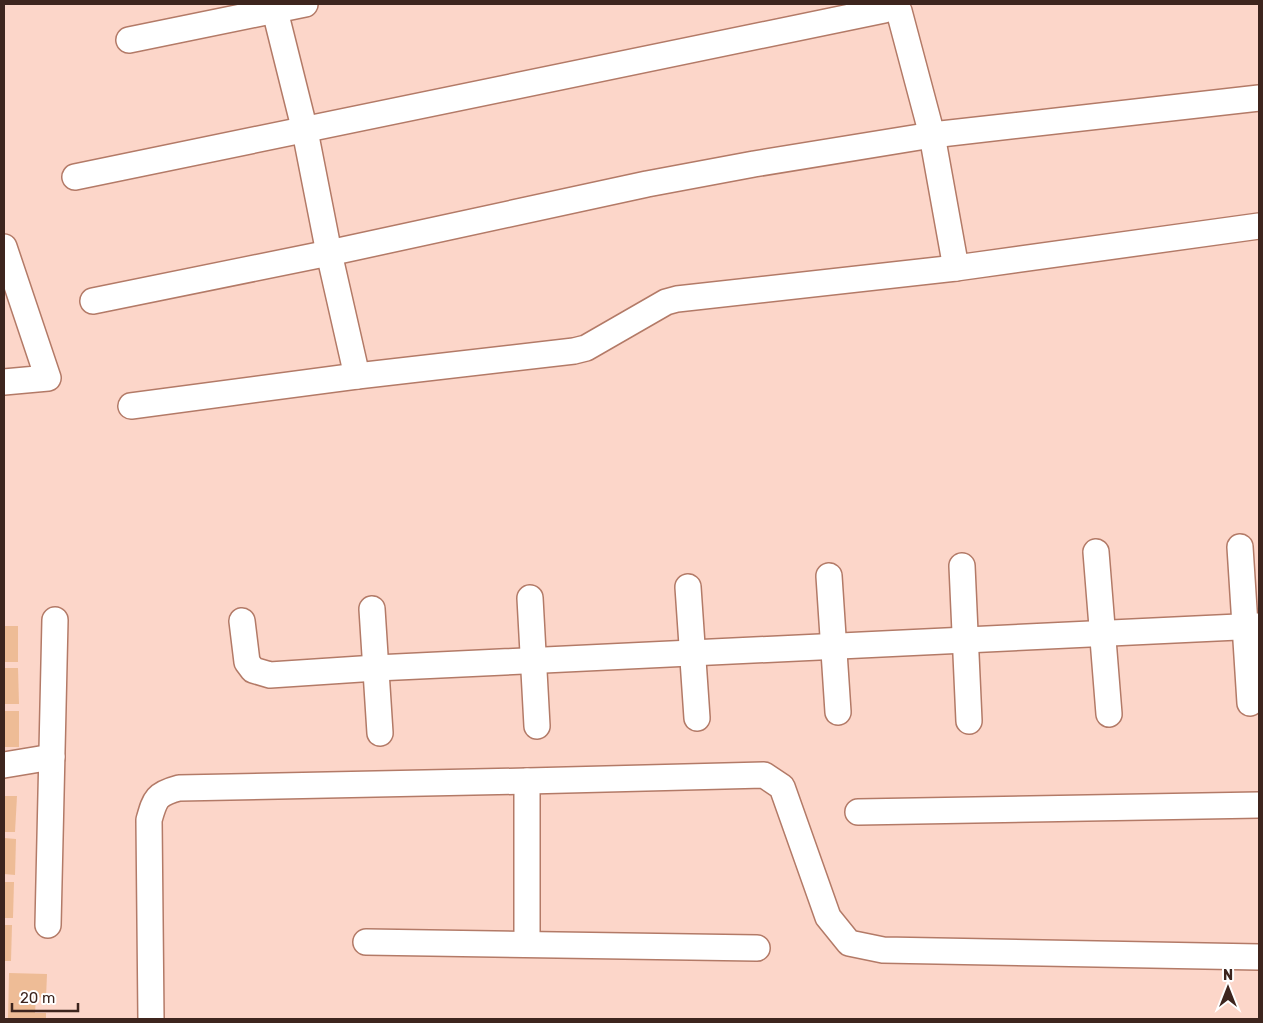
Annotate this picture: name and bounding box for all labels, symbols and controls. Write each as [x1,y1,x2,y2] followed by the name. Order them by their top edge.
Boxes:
[1203,963,1253,1013] north arrow
[1223,967,1233,984] text: N
[12,980,79,1012] scale bar
[20,989,55,1007] text: 20 m

